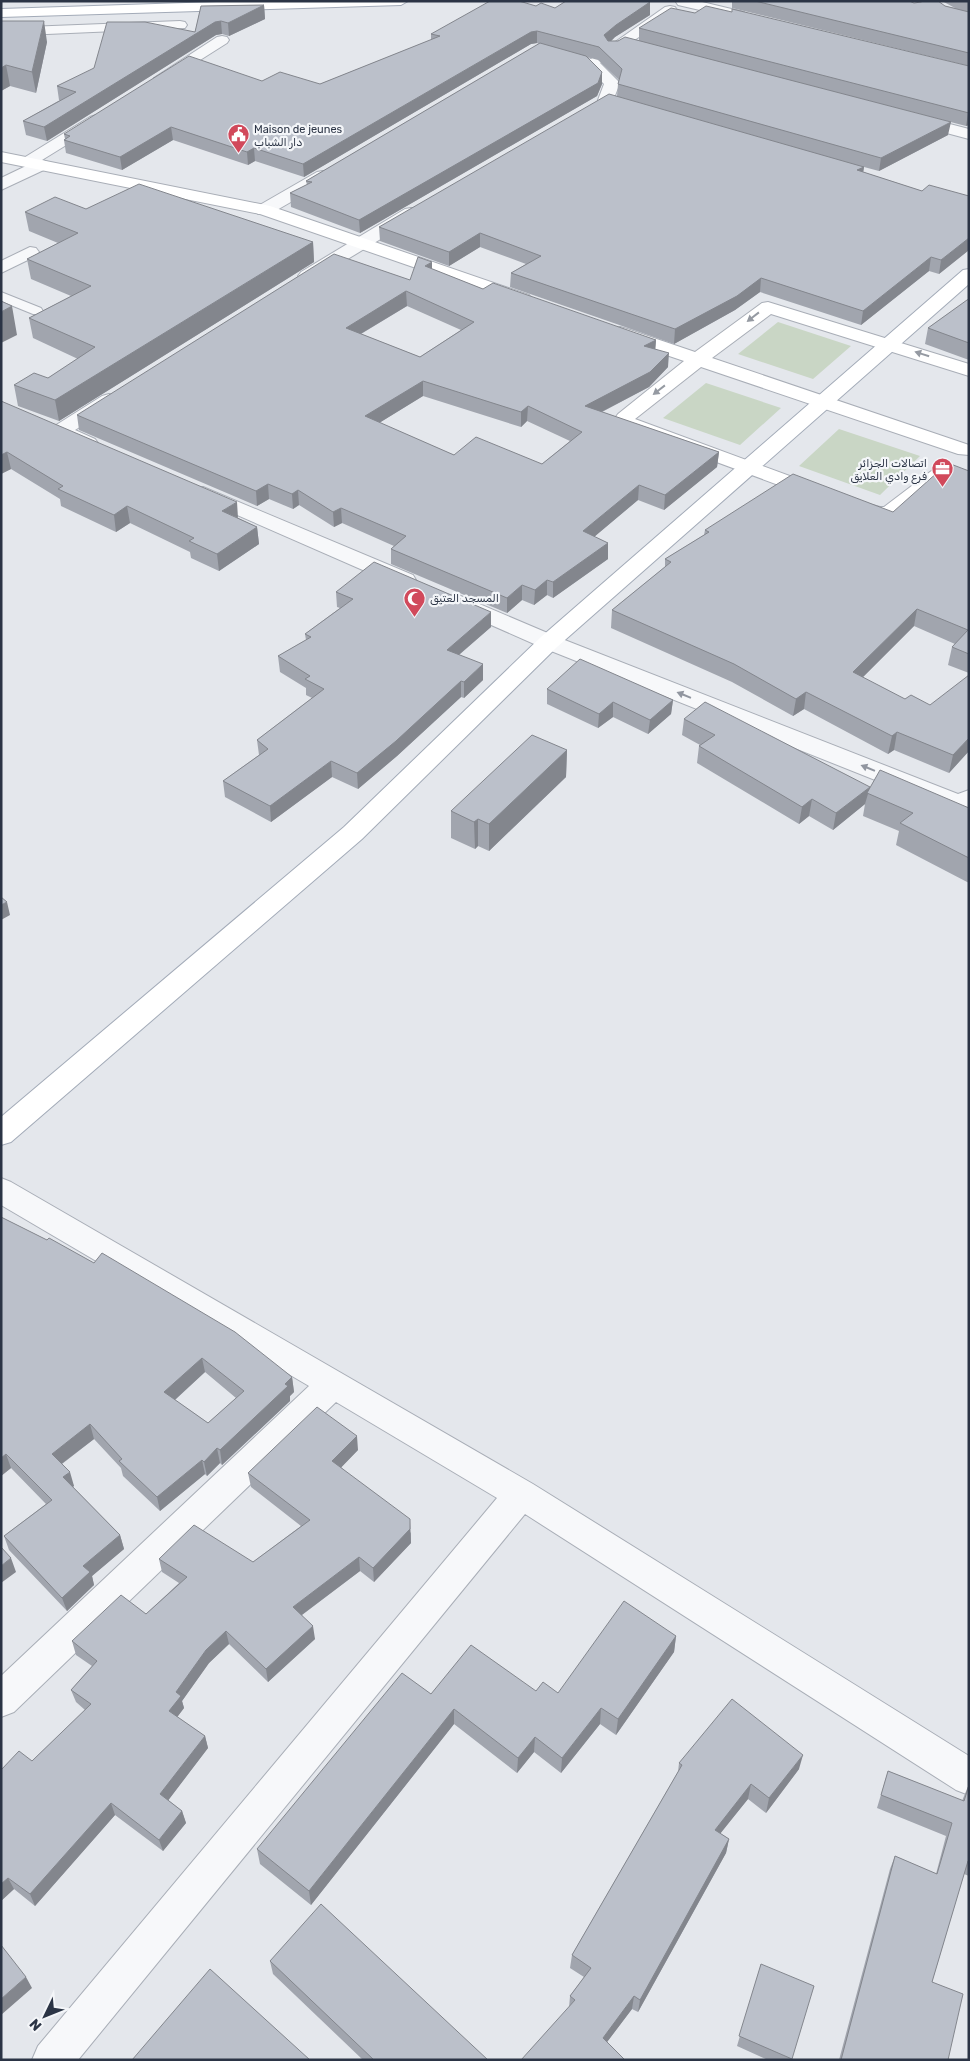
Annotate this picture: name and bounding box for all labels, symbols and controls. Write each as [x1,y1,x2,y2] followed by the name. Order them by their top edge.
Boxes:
[226,123,250,154] public building icon: Maison de jeunes دار الشباب
[254,123,343,149] place label: Maison de jeunes دار الشباب
[747,312,760,323] one-way arrow
[915,350,930,357] one-way arrow
[653,385,666,396] one-way arrow
[850,457,927,485] place label: اتصالات الجزائر فرع وادي العلايق
[931,457,955,488] office icon: اتصالات الجزائر فرع وادي العلايق
[402,586,426,617] mosque icon: المسجد العتيق
[430,592,499,606] place label: المسجد العتيق
[676,691,691,699] one-way arrow
[860,764,875,771] one-way arrow
[20,1991,70,2041] north arrow
[26,2015,46,2034] text: N

